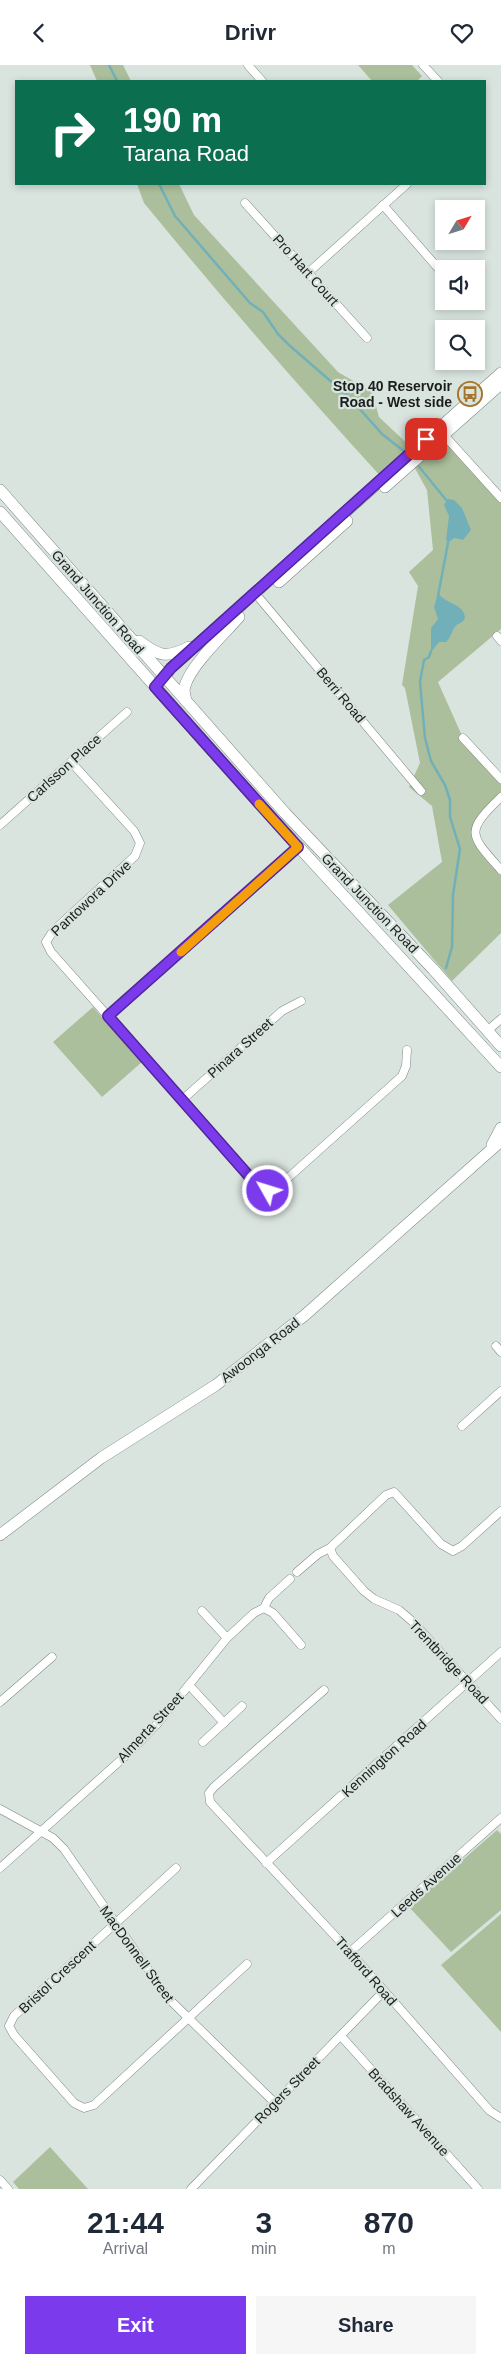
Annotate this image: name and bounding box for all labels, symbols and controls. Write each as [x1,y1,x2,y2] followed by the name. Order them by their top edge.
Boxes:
[25,19,53,47] icon: back
[448,19,476,47] icon: heart
[225,20,276,45] text: Drivr
[40,100,105,165] icon: right
[123,100,222,139] text: 190 m
[123,141,249,166] text: Tarana Road
[435,200,485,250] north arrow
[435,200,485,370] map controls
[270,231,342,309] street label: Pro Hart Court
[435,260,485,310] button: sound
[435,320,485,370] button: search
[333,378,453,410] place label: Stop 40 Reservoir Road - West side
[457,381,483,407] bus stop icon: Stop 40 Reservoir Road - West side
[405,418,447,460] pin
[412,425,440,453] icon: arrive
[49,547,147,657] street label: Grand Junction Road
[313,664,369,726] street label: Berri Road
[24,730,104,805] street label: Carlsson Place
[318,850,422,956] street label: Grand Junction Road
[48,857,134,939] street label: Pantowora Drive
[204,1015,276,1081] street label: Pinara Street
[241,1164,293,1216] position arrow
[217,1314,303,1386] street label: Awoonga Road
[406,1617,492,1707] street label: Trentbridge Road
[114,1689,186,1765] street label: Almerta Street
[338,1716,430,1800] street label: Kennington Road
[388,1849,464,1921] street label: Leeds Avenue
[97,1903,177,2005] street label: MacDonnell Street
[332,1933,400,2009] street label: Trafford Road
[15,1937,99,2017] street label: Bristol Crescent
[251,2053,323,2127] street label: Rogers Street
[365,2065,453,2159] street label: Bradshaw Avenue
[87,2206,164,2239] text: 21:44
[255,2206,272,2239] text: 3
[364,2206,414,2239] text: 870
[103,2240,148,2257] text: Arrival
[251,2240,277,2257] text: min
[382,2240,395,2257] text: m
[25,2296,246,2354] button: Exit
[256,2296,476,2354] button: Share

